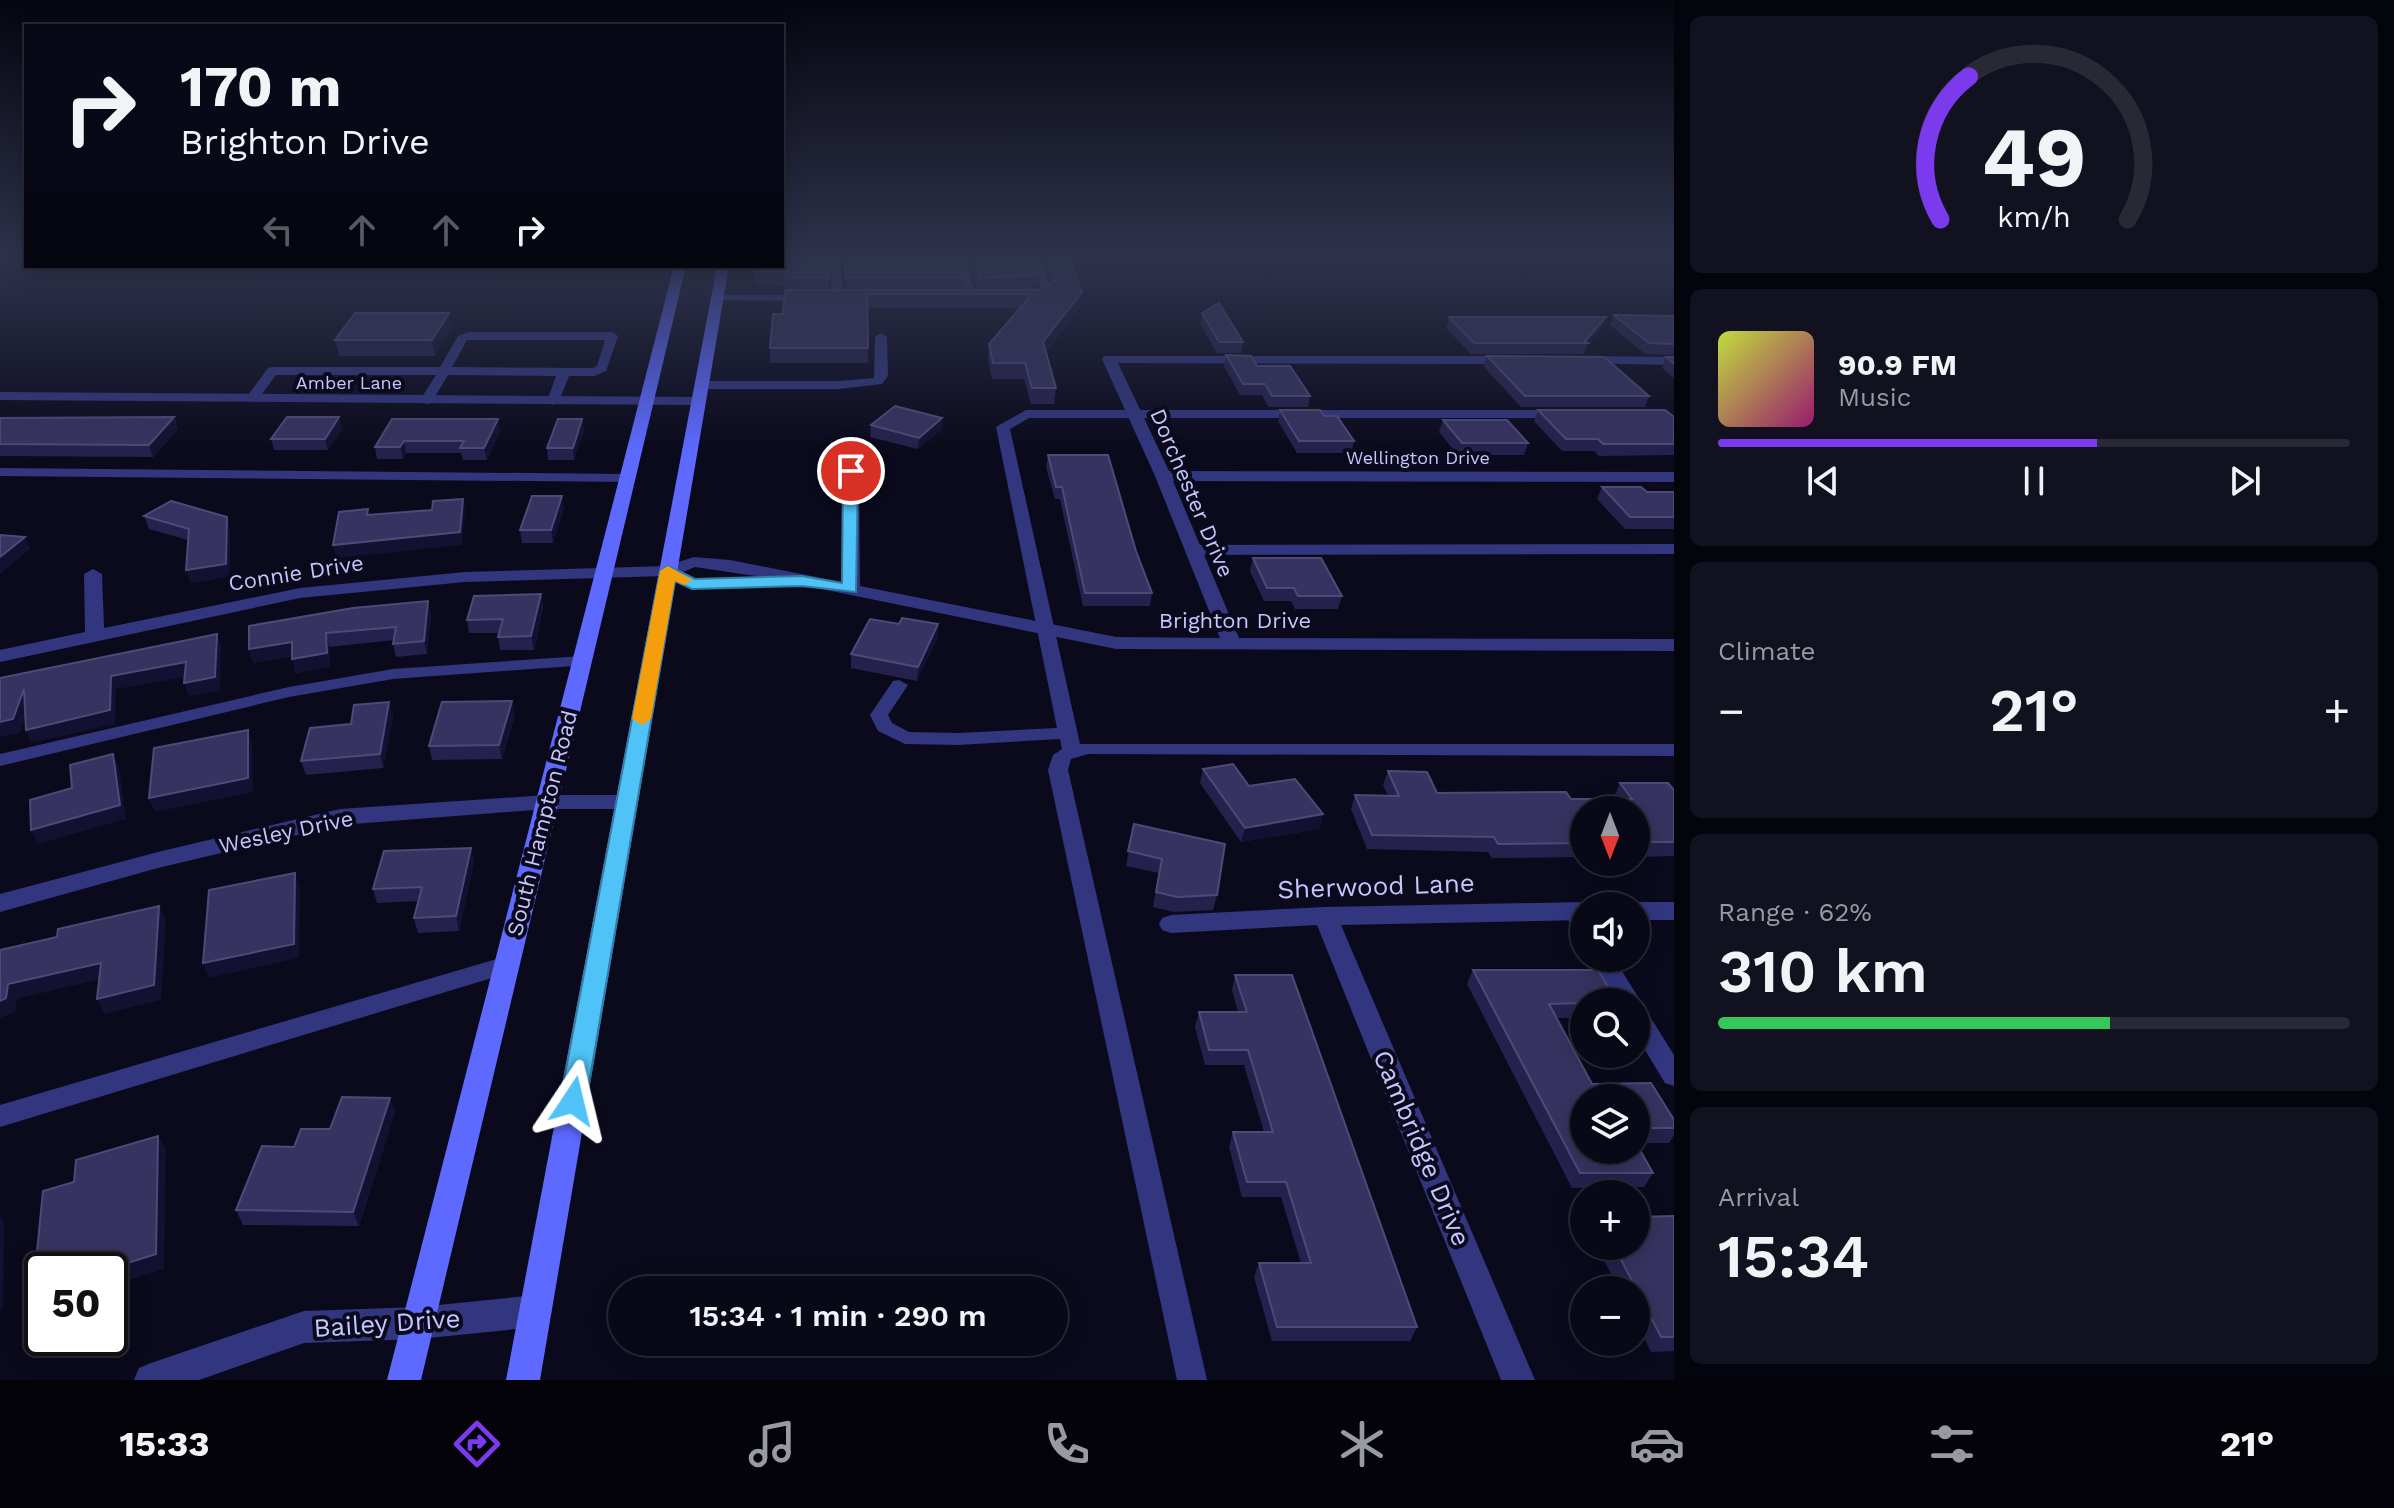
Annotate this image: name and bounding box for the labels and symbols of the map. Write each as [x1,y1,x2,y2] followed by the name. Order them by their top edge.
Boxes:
[296,372,402,393] street label: Amber Lane
[1145,405,1239,581] street label: Dorchester Drive
[817,437,885,505] pin
[1346,447,1490,468] street label: Wellington Drive
[227,550,365,596] street label: Connie Drive
[1159,608,1311,633] street label: Brighton Drive
[502,708,582,938] street label: South Hampton Road
[1570,796,1650,876] north arrow
[217,806,355,858] street label: Wesley Drive
[1277,868,1475,904] street label: Sherwood Lane
[1367,1046,1477,1250] street label: Cambridge Drive
[531,1059,615,1143] position arrow
[24,1252,128,1356] speed limit sign: 50
[313,1303,461,1343] street label: Bailey Drive

